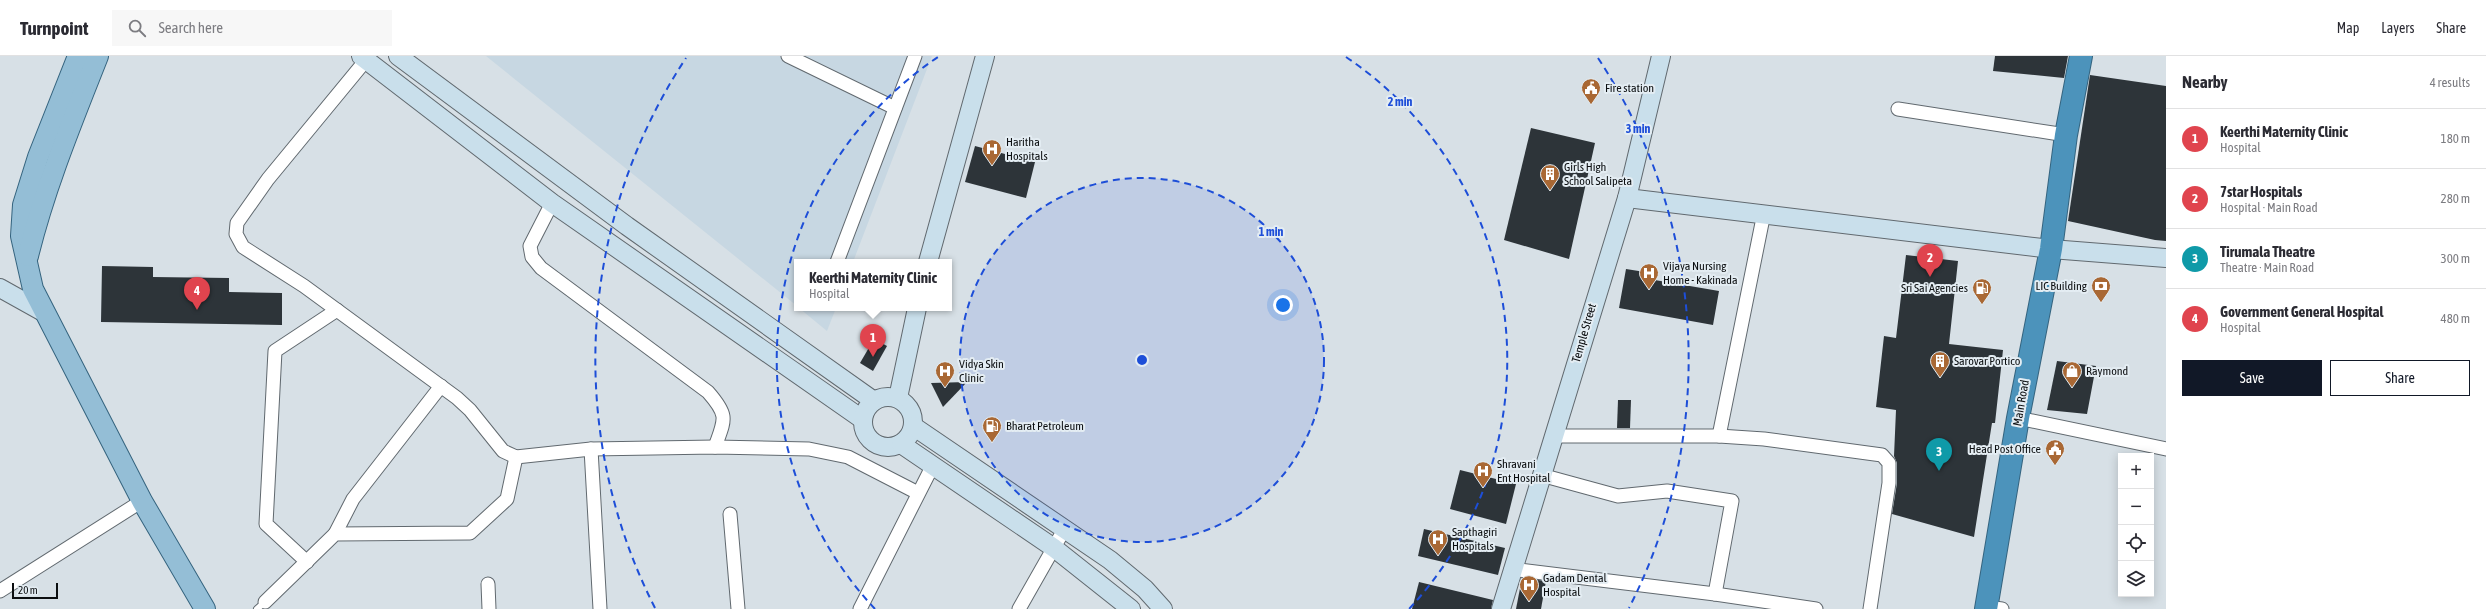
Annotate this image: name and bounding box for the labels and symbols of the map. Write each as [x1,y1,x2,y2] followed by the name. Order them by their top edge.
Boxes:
[1580,77,1602,105] public building icon: Fire station
[1605,81,1654,95] place label: Fire station
[1388,95,1412,109] text: 2 min
[1626,122,1650,136] text: 3 min
[1006,135,1048,163] place label: Haritha Hospitals
[981,138,1003,166] hospital icon: Haritha Hospitals
[1564,160,1632,188] place label: Girls High School Salipeta
[1539,163,1561,191] building icon: Girls High School Salipeta
[1259,225,1283,239] text: 1 min
[1917,244,1943,277] pin: 2
[1663,259,1738,287] place label: Vijaya Nursing Home - Kakinada
[1638,262,1660,290] hospital icon: Vijaya Nursing Home - Kakinada
[2090,275,2112,303] bank icon: LIC Building
[184,277,210,310] pin: 4
[1971,277,1993,305] fuel station icon: Sri Sai Agencies
[2036,279,2088,293] place label: LIC Building
[1901,281,1968,295] place label: Sri Sai Agencies
[1273,295,1293,315] your location
[1569,301,1599,364] street label: Temple Street
[860,324,886,357] pin: 1
[1929,350,1951,378] building icon: Sarovar Portico
[1135,353,1149,367] centre of rings
[1954,354,2021,368] place label: Sarovar Portico
[959,357,1004,385] place label: Vidya Skin Clinic
[934,360,956,388] hospital icon: Vidya Skin Clinic
[2061,360,2083,388] shop icon: Raymond
[2086,364,2128,378] place label: Raymond
[2010,379,2032,427] street label: Main Road
[981,415,1003,443] fuel station icon: Bharat Petroleum
[1006,419,1084,433] place label: Bharat Petroleum
[1926,438,1952,471] pin: 3
[2044,438,2066,466] public building icon: Head Post Office
[1969,442,2041,456] place label: Head Post Office
[1497,457,1551,485] place label: Shravani Ent Hospital
[1472,460,1494,488] hospital icon: Shravani Ent Hospital
[1452,525,1497,553] place label: Sapthagiri Hospitals
[1427,528,1449,556] hospital icon: Sapthagiri Hospitals
[1543,571,1608,599] place label: Gadam Dental Hospital
[1518,574,1540,602] hospital icon: Gadam Dental Hospital
[12,581,58,600] scale bar

